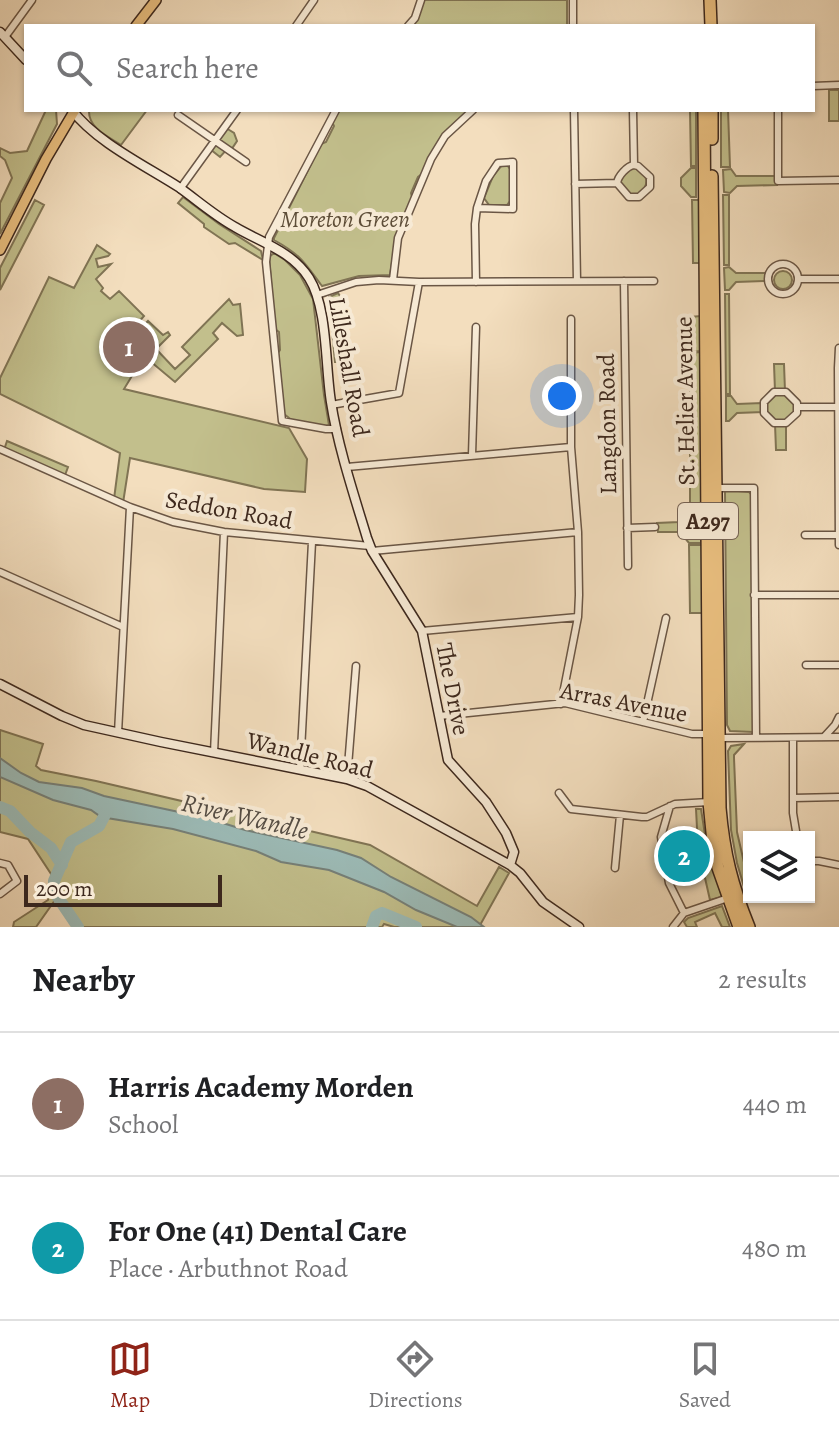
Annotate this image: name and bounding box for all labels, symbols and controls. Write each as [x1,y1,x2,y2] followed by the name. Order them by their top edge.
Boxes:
[24,24,815,112] search box
[52,46,96,90] icon: search
[116,48,259,88] text: Search here
[280,203,410,235] park label: Moreton Green
[321,295,377,440] street label: Lilleshall Road
[668,316,702,486] street label: St. Helier Avenue
[103,317,155,377] pin: 1
[590,353,624,495] street label: Langdon Road
[542,376,582,416] your location
[163,483,295,537] street label: Seddon Road
[678,503,738,539] road number: A297
[428,640,478,738] street label: The Drive
[557,674,690,730] street label: Arras Avenue
[243,724,377,786] street label: Wandle Road
[178,785,312,848] water label: River Wandle
[658,826,710,886] pin: 2
[743,831,815,903] map controls
[743,831,815,903] button: layers
[24,871,222,907] scale bar
[36,874,93,904] text: 200 m
[32,956,135,1003] text: Nearby
[718,962,807,997] text: 2 results
[108,1067,414,1107] text: Harris Academy Morden
[53,1087,63,1122] text: 1
[743,1087,807,1122] text: 440 m
[108,1107,178,1142] text: School
[108,1211,407,1251] text: For One (41) Dental Care
[52,1231,64,1266] text: 2
[742,1231,807,1266] text: 480 m
[108,1251,348,1286] text: Place · Arbuthnot Road
[108,1337,152,1415] tab: Map
[368,1337,463,1415] tab: Directions
[679,1337,731,1415] tab: Saved

